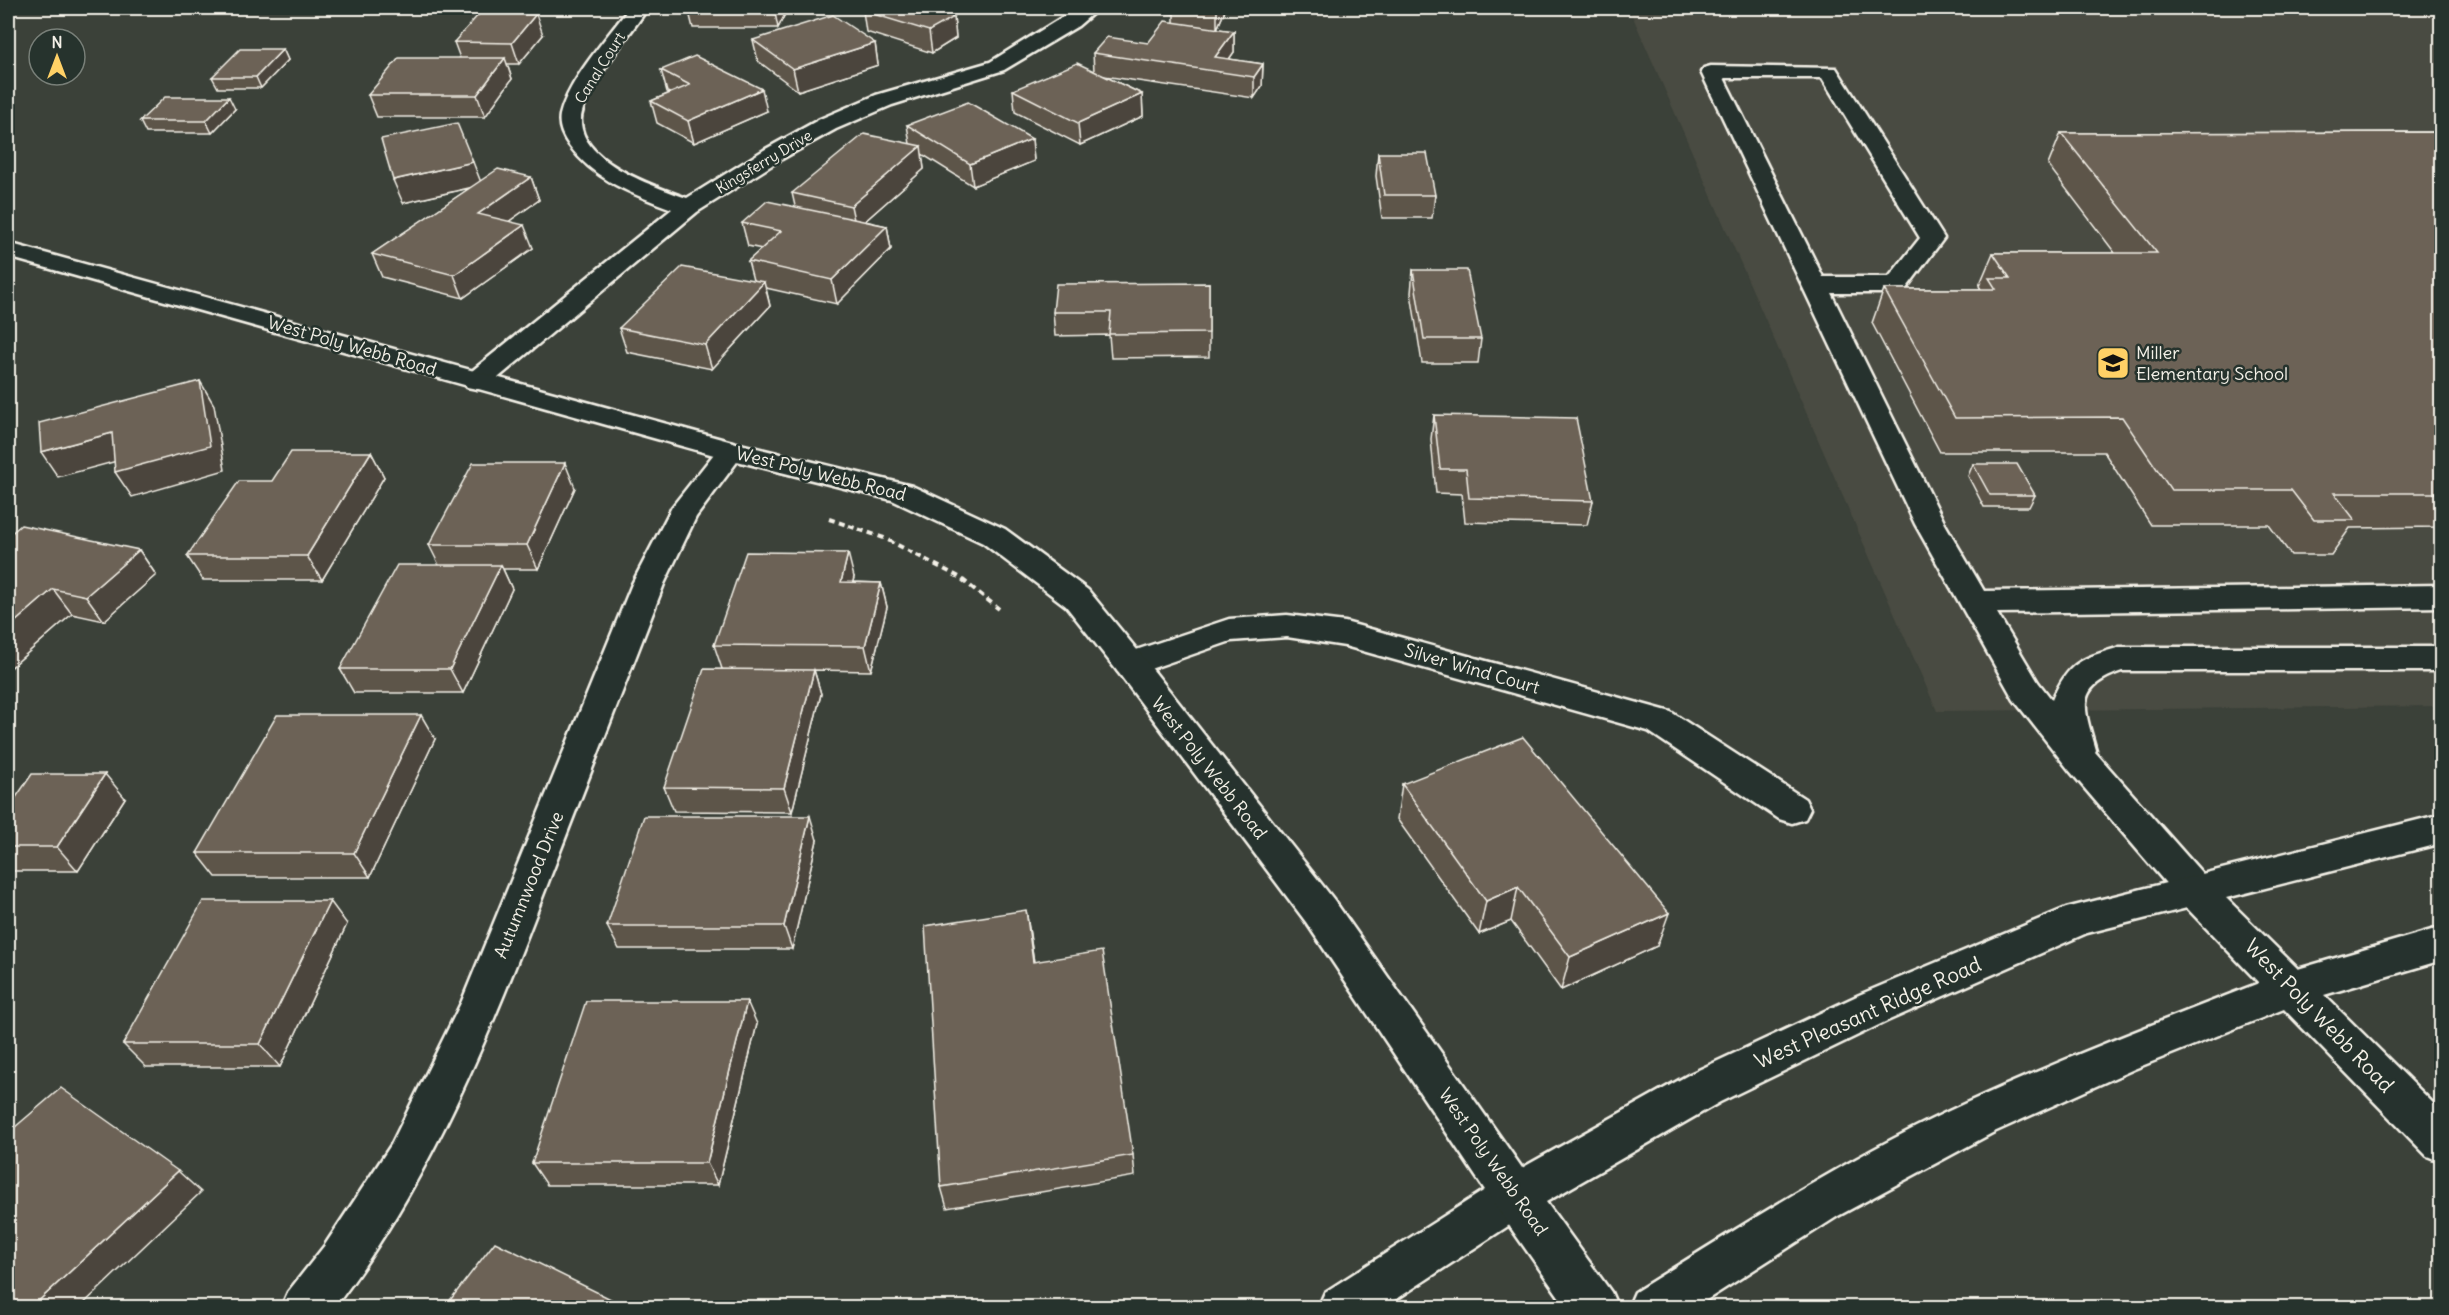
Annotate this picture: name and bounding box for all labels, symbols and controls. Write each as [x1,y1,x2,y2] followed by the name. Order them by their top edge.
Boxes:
[27,27,87,87] north arrow
[570,29,629,107] street label: Canal Court
[51,32,63,52] text: N
[712,125,815,198] street label: Kingsferry Drive
[265,310,440,381] street label: West Poly Webb Road
[2136,341,2288,385] place label: Miller Elementary School
[2095,345,2131,381] school or university icon: Miller Elementary School
[734,441,909,506] street label: West Poly Webb Road
[1402,638,1542,699] street label: Silver Wind Court
[1147,692,1273,844] street label: West Poly Webb Road
[489,808,569,962] street label: Autumnwood Drive
[2239,933,2400,1098] street label: West Poly Webb Road
[1750,950,1985,1075] street label: West Pleasant Ridge Road
[1434,1084,1553,1240] street label: West Poly Webb Road

